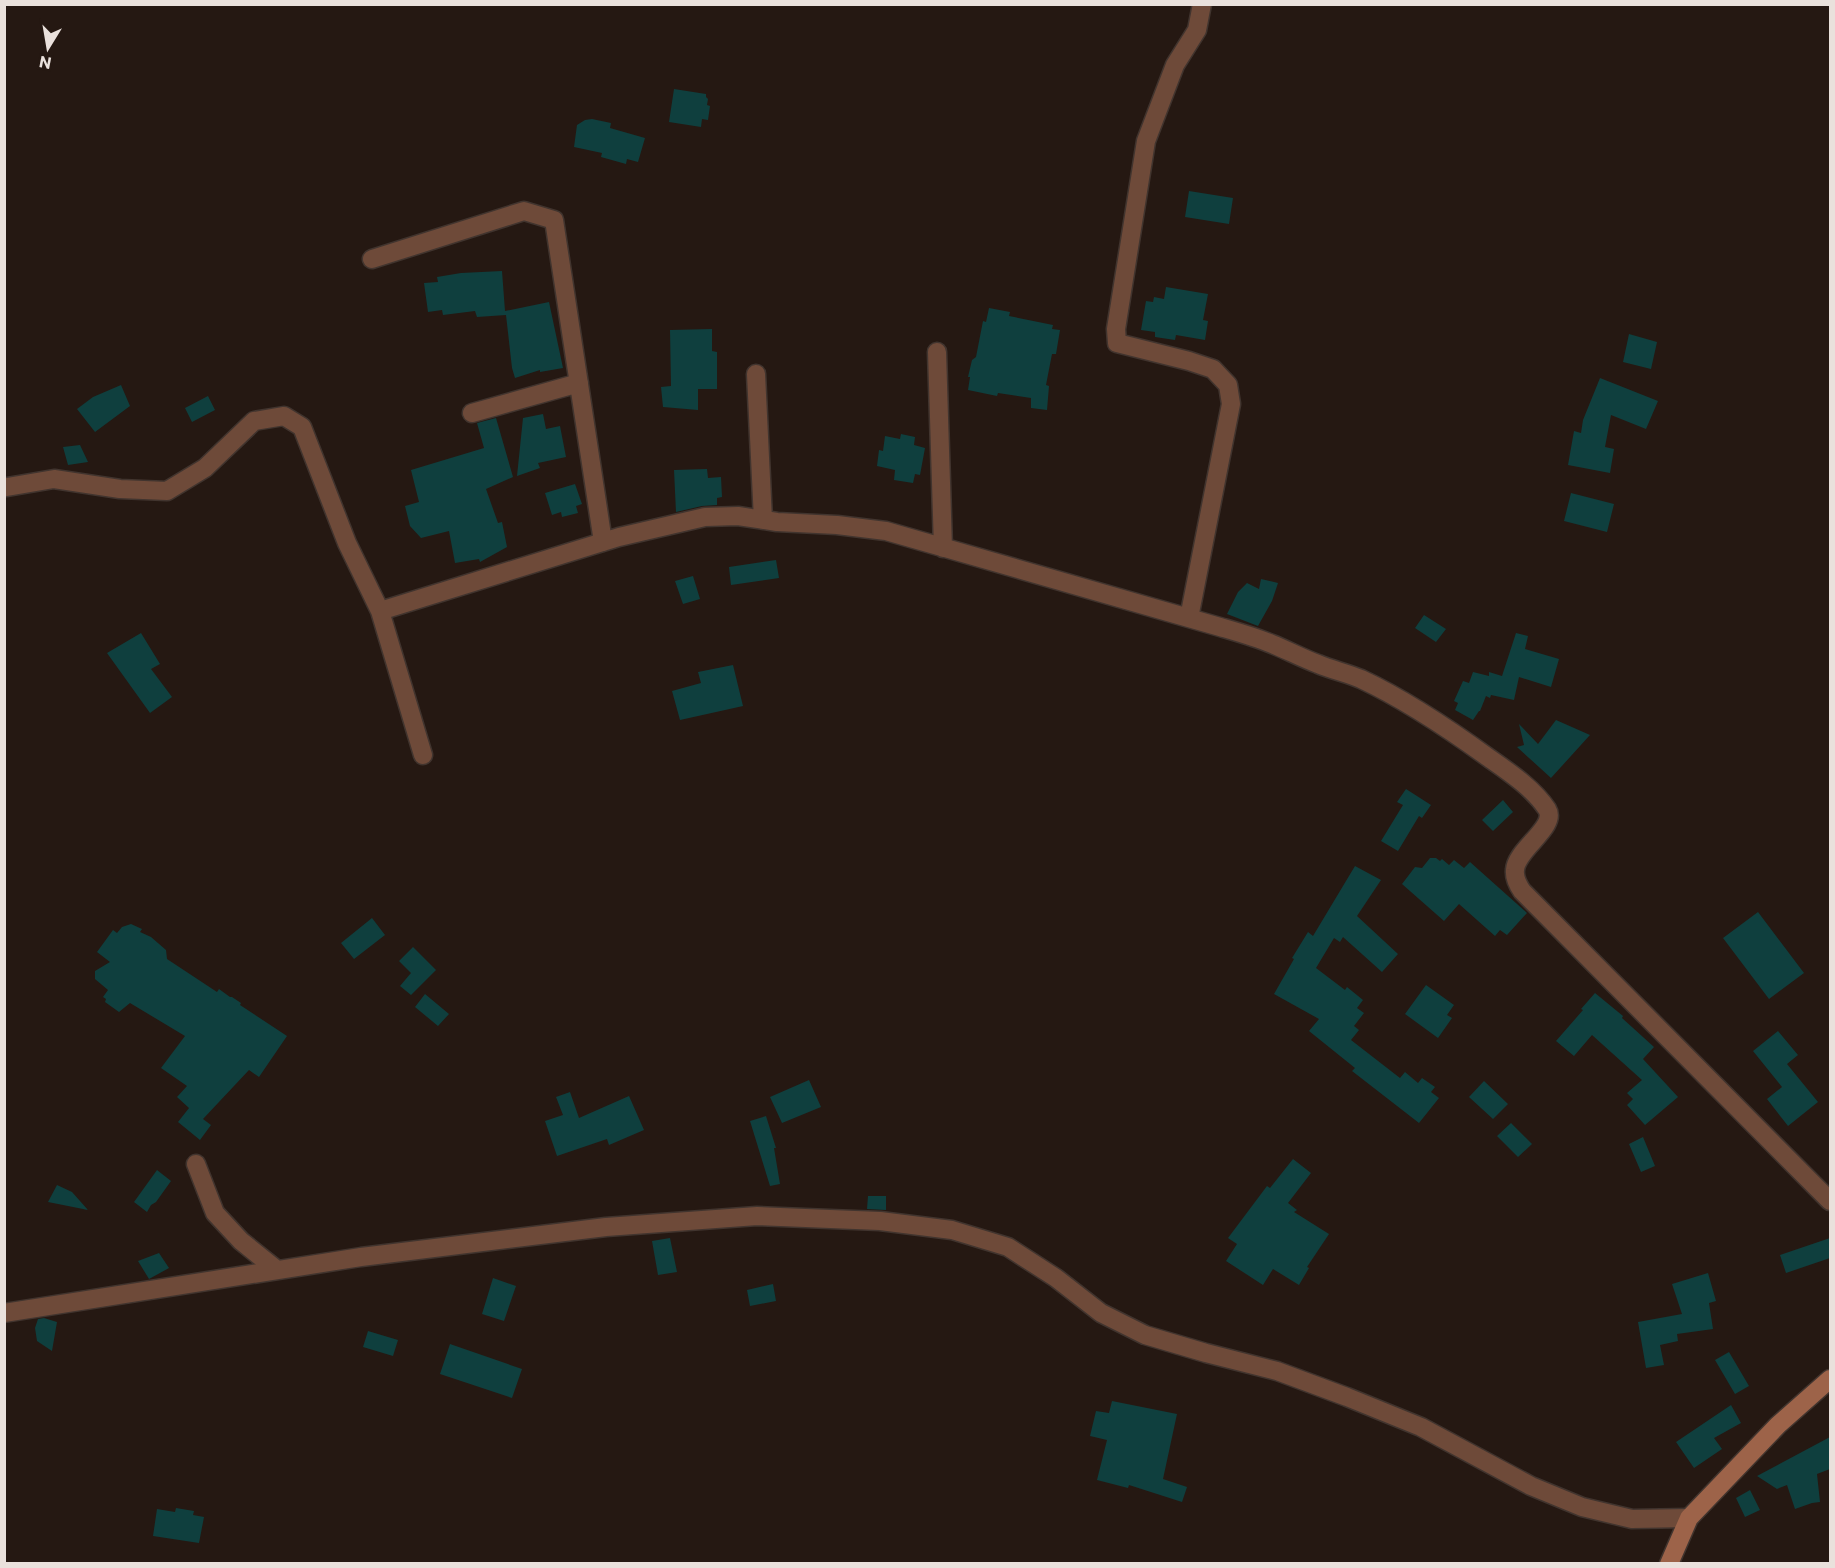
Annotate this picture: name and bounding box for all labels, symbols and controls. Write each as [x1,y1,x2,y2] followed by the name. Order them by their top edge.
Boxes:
[18,18,78,78] north arrow
[37,53,53,74] text: N

